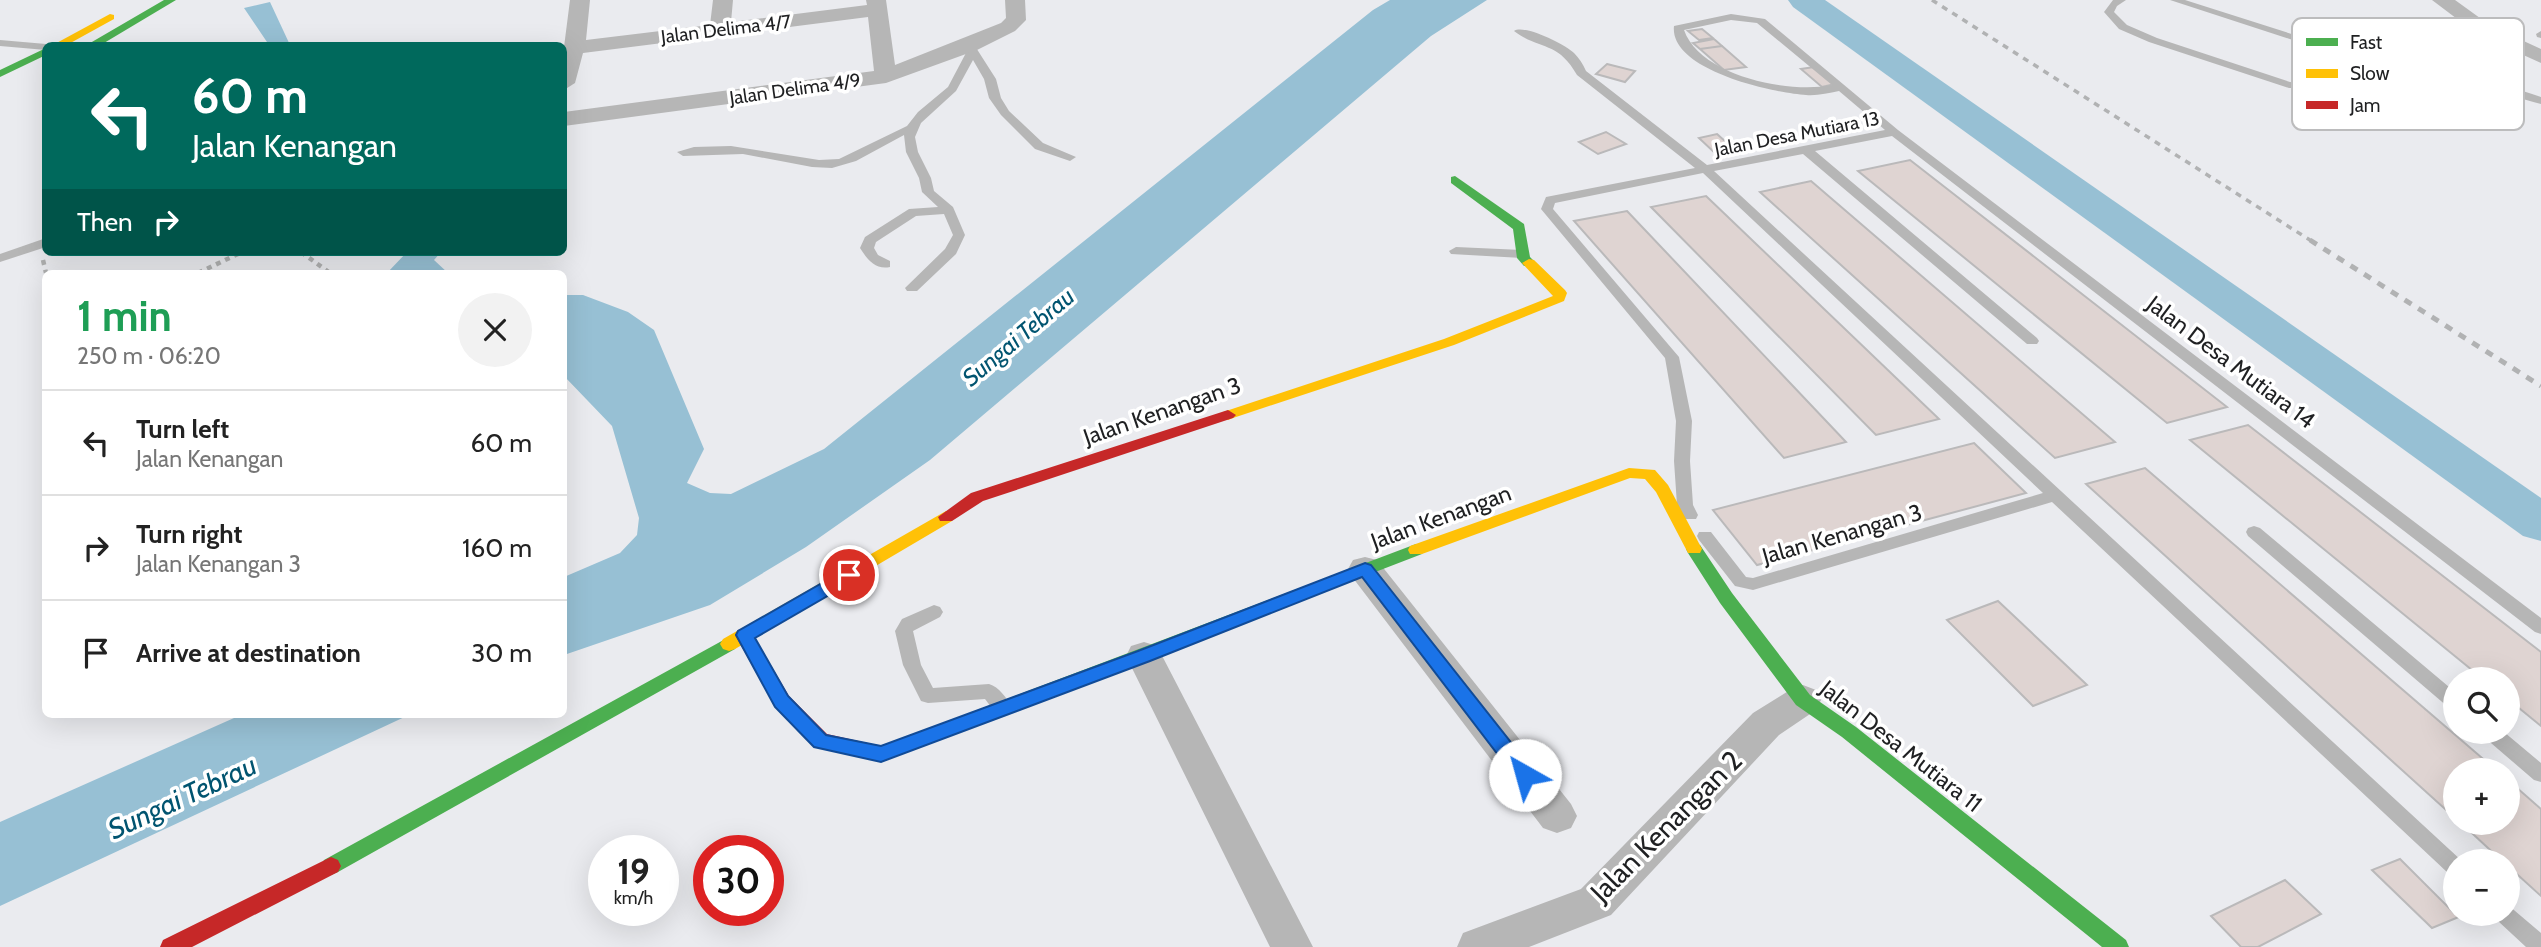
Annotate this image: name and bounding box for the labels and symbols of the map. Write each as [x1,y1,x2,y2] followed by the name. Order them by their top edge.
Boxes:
[659,10,793,49] street label: Jalan Delima 4/7
[2292,18,2524,130] legend
[2350,31,2383,54] text: Fast
[2350,62,2390,85] text: Slow
[727,68,862,110] street label: Jalan Delima 4/9
[2349,94,2380,117] text: Jam
[1712,107,1881,161] street label: Jalan Desa Mutiara 13
[956,282,1080,392] water label: Sungai Tebrau
[2141,289,2321,434] street label: Jalan Desa Mutiara 14
[1079,371,1245,451] street label: Jalan Kenangan 3
[1366,479,1515,556] street label: Jalan Kenangan
[1758,498,1925,570] street label: Jalan Kenangan 3
[819,545,879,605] pin
[1814,673,1988,818] street label: Jalan Desa Mutiara 11
[1488,738,1562,812] position arrow
[1582,743,1749,910] street label: Jalan Kenangan 2
[102,748,262,846] water label: Sungai Tebrau
[693,835,784,926] speed limit sign: 30

